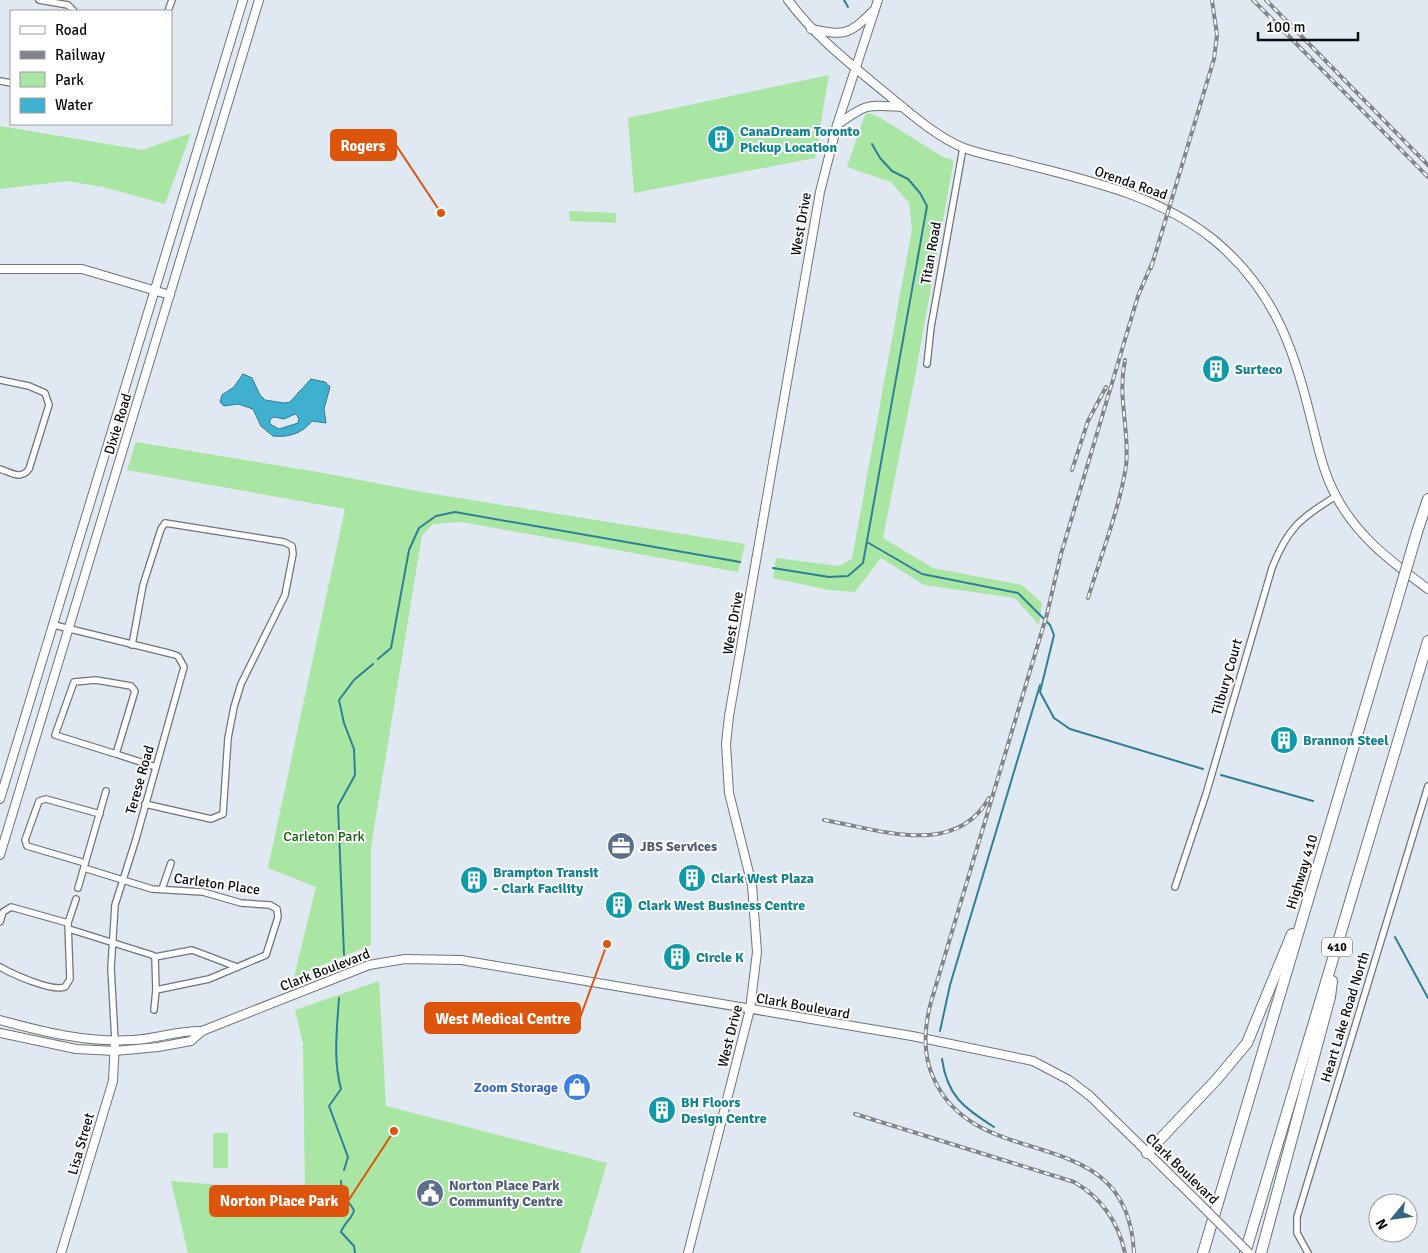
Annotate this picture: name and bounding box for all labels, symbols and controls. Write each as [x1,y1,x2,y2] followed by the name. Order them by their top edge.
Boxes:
[10,10,172,125] legend
[1258,10,1358,42] scale bar
[1266,18,1306,36] text: 100 m
[55,21,87,39] text: Road
[55,46,105,64] text: Railway
[55,71,84,89] text: Park
[55,96,93,114] text: Water
[740,123,860,156] place label: CanaDream Toronto Pickup Location
[706,124,736,154] building icon: CanaDream Toronto Pickup Location
[331,130,396,160] callout: Rogers
[341,137,386,155] text: Rogers
[1092,163,1170,203] street label: Orenda Road
[787,191,815,257] street label: West Drive
[917,220,945,286] street label: Titan Road
[1201,354,1231,384] building icon: Surteco
[1235,361,1283,378] place label: Surteco
[101,391,135,457] street label: Dixie Road
[719,590,747,656] street label: West Drive
[1208,637,1246,717] street label: Tilbury Court
[1269,725,1299,755] building icon: Brannon Steel
[1303,732,1389,749] place label: Brannon Steel
[122,744,158,816] street label: Terese Road
[283,828,365,845] park label: Carleton Park
[606,831,636,861] office icon: JBS Services
[1283,833,1321,911] street label: Highway 410
[640,838,717,855] place label: JBS Services
[677,863,707,893] building icon: Clark West Plaza
[493,864,599,897] place label: Brampton Transit - Clark Facility
[459,865,489,895] building icon: Brampton Transit - Clark Facility
[173,870,261,898] street label: Carleton Place
[711,870,814,887] place label: Clark West Plaza
[604,890,634,920] building icon: Clark West Business Centre
[638,897,805,914] place label: Clark West Business Centre
[1322,938,1352,956] road number: 410
[662,942,692,972] building icon: Circle K
[278,945,372,995] street label: Clark Boulevard
[696,949,744,966] place label: Circle K
[1317,950,1373,1084] street label: Heart Lake Road North
[755,989,851,1023] street label: Clark Boulevard
[425,1003,580,1033] callout: West Medical Centre
[714,1003,746,1069] street label: West Drive
[436,1010,570,1028] text: West Medical Centre
[562,1072,592,1102] shop icon: Zoom Storage
[474,1079,558,1096] place label: Zoom Storage
[681,1094,767,1127] place label: BH Floors Design Centre
[647,1095,677,1125] building icon: BH Floors Design Centre
[64,1111,98,1177] street label: Lisa Street
[1142,1130,1222,1208] street label: Clark Boulevard
[449,1177,563,1210] place label: Norton Place Park Community Centre
[415,1178,445,1208] public building icon: Norton Place Park Community Centre
[210,1186,348,1216] callout: Norton Place Park
[220,1192,338,1210] text: Norton Place Park
[1368,1193,1418,1243] north arrow
[1372,1216,1392,1232] text: N

